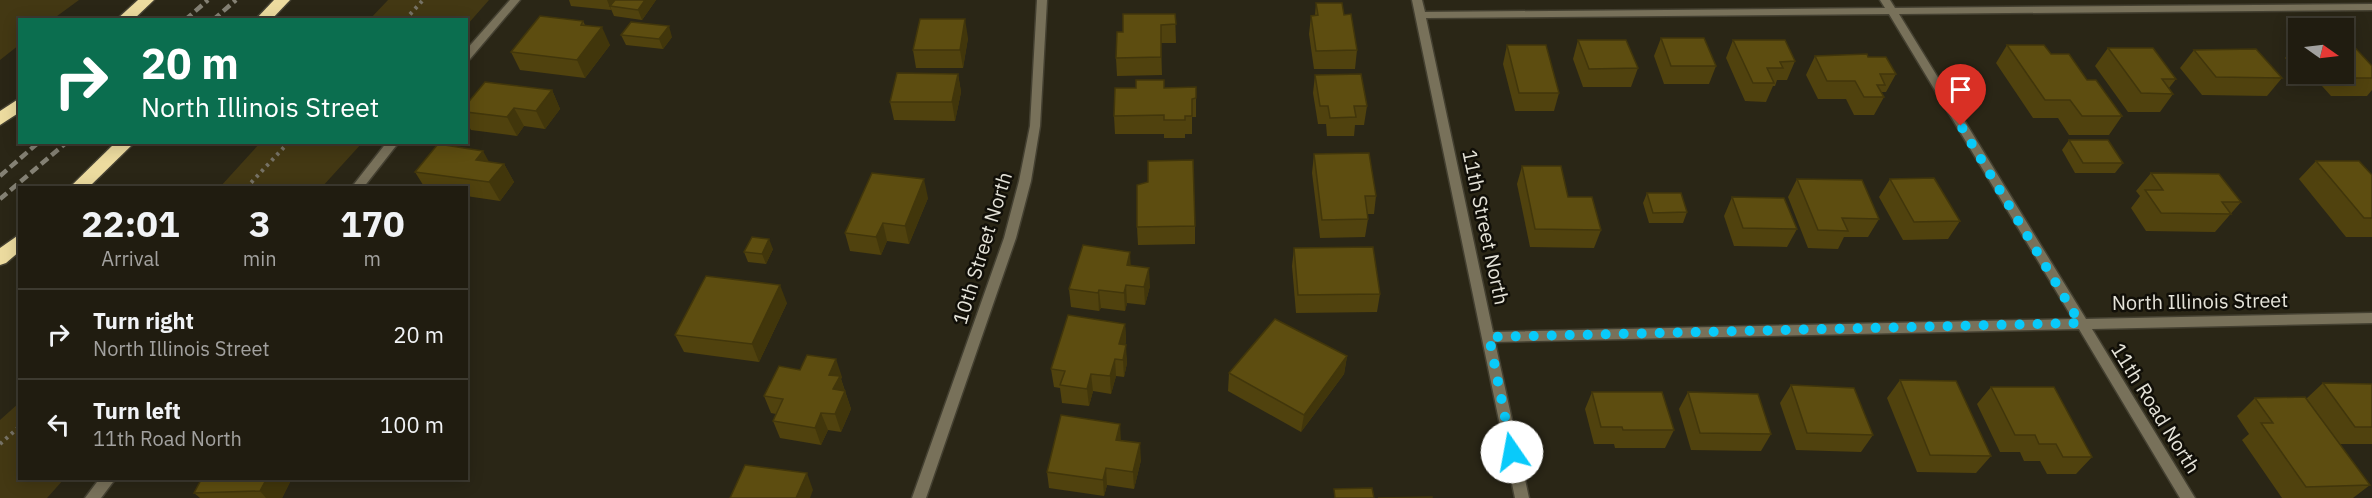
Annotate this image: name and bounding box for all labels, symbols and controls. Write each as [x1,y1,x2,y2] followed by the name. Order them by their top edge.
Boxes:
[2288,18,2354,84] north arrow
[2288,18,2354,84] map controls
[141,36,239,91] text: 20 m
[42,42,120,120] icon: right
[1935,64,1986,126] pin
[1944,73,1977,106] icon: arrive
[141,89,379,124] text: North Illinois Street
[1456,147,1516,307] street label: 11th Street North
[946,169,1018,327] street label: 10th Street North
[81,200,180,247] text: 22:01
[249,200,271,247] text: 3
[340,200,405,247] text: 170
[101,245,160,272] text: Arrival
[243,245,277,272] text: min
[364,245,381,272] text: m
[2112,286,2288,316] street label: North Illinois Street
[93,306,194,335] text: Turn right
[42,318,75,351] icon: right
[393,320,444,349] text: 20 m
[93,335,270,362] text: North Illinois Street
[2105,338,2207,478] street label: 11th Road North
[93,396,181,425] text: Turn left
[42,408,75,441] icon: left
[380,410,444,439] text: 100 m
[1480,420,1544,484] position arrow
[93,425,242,452] text: 11th Road North

